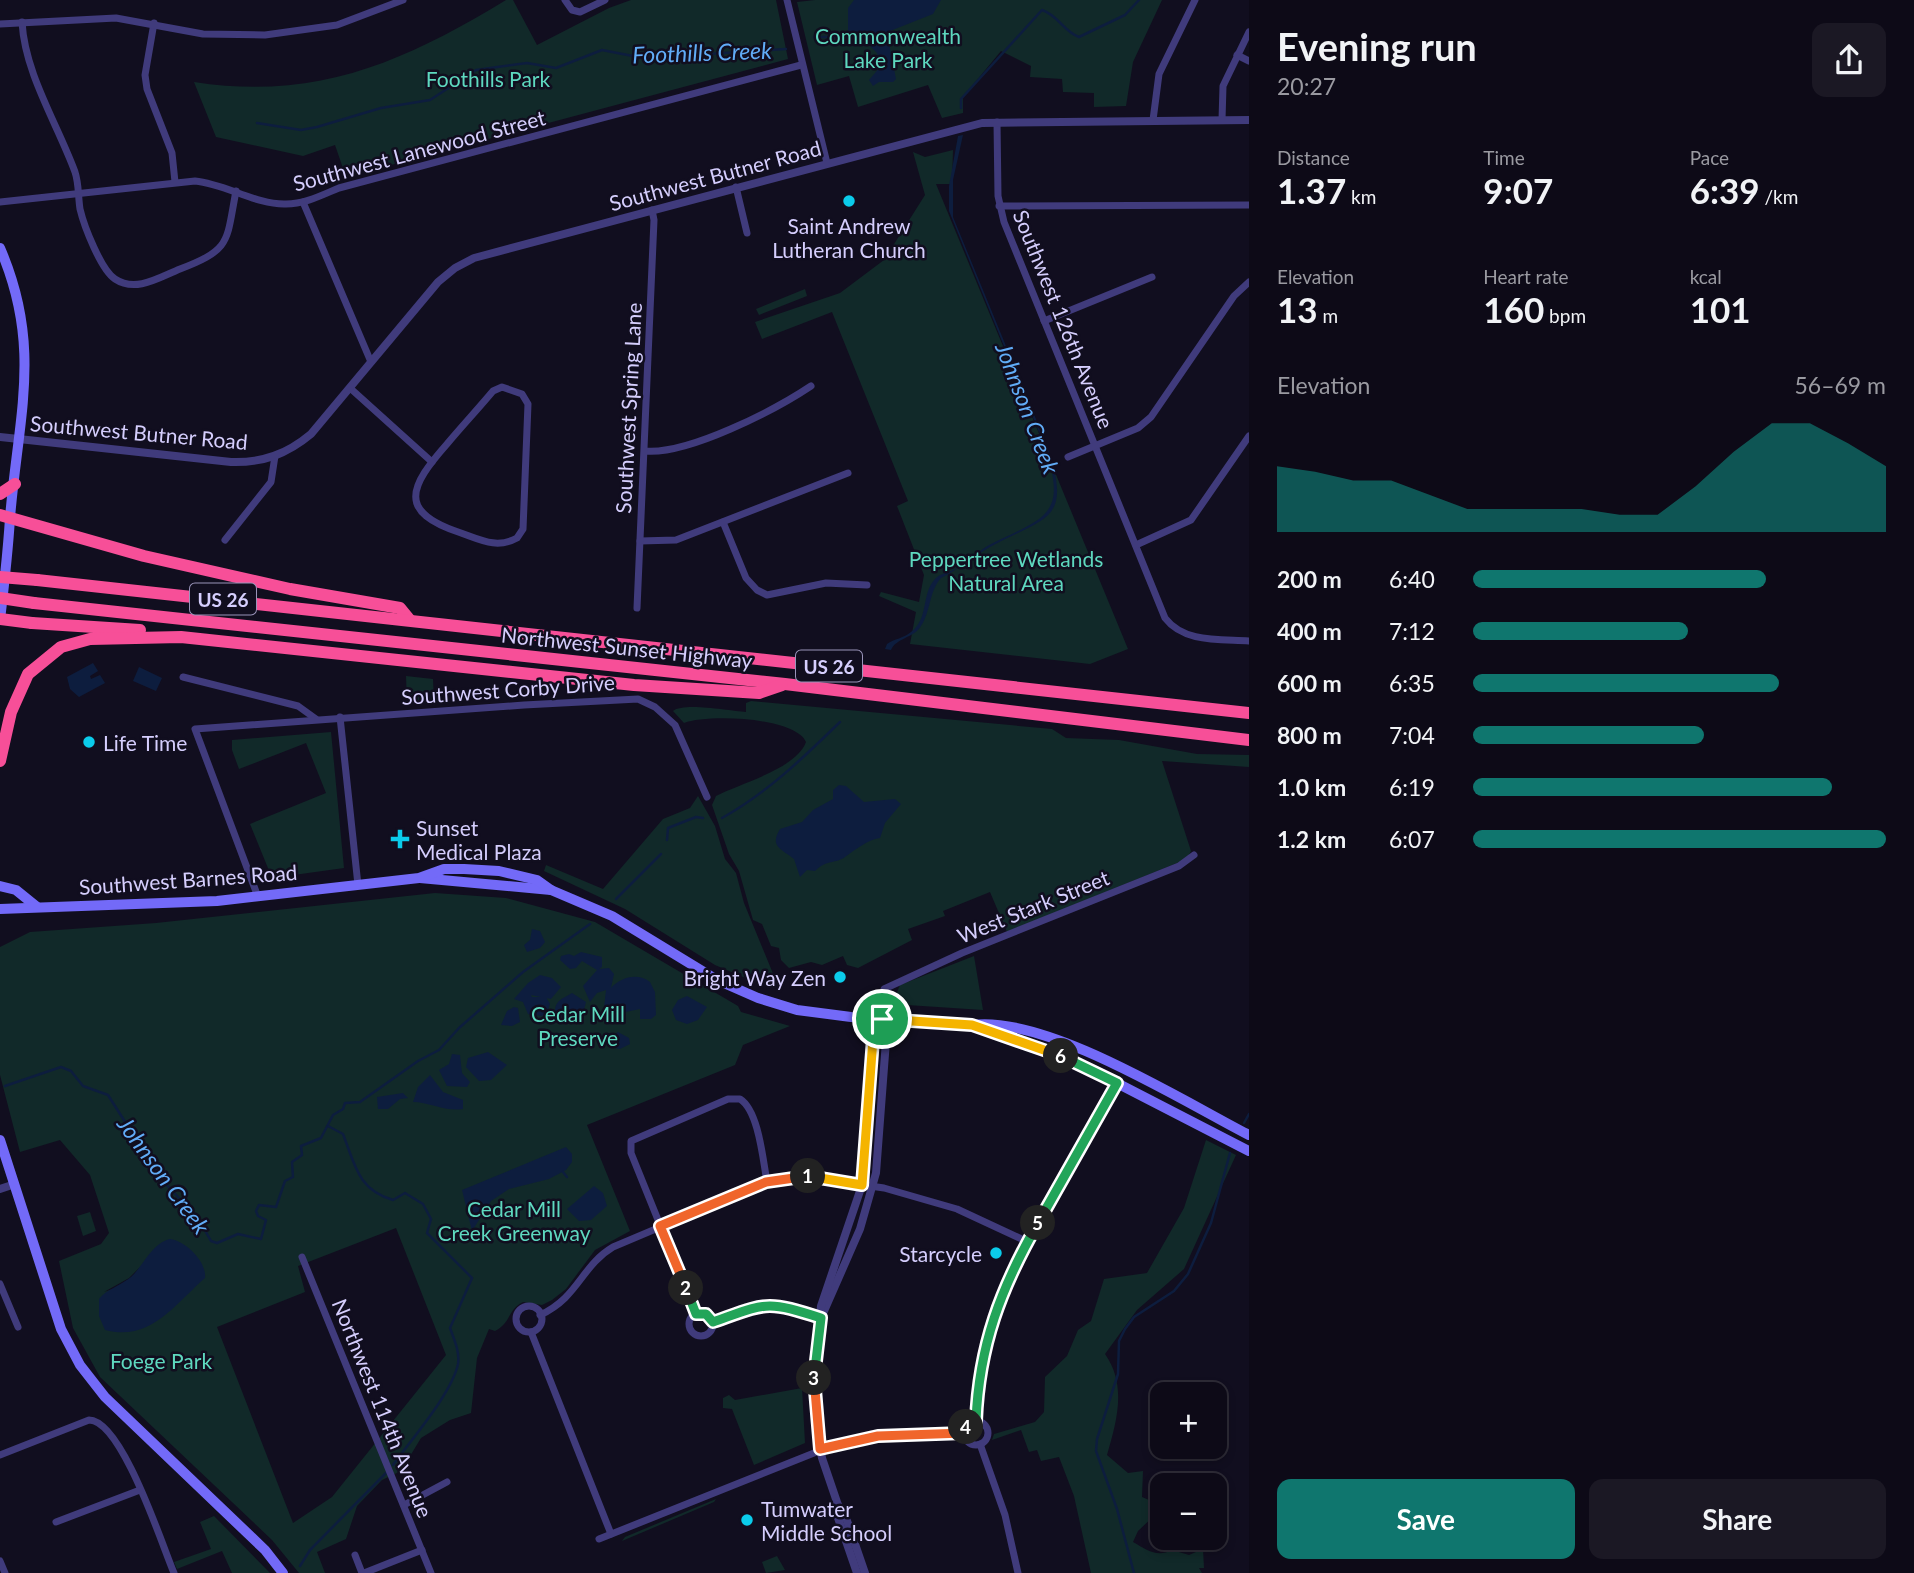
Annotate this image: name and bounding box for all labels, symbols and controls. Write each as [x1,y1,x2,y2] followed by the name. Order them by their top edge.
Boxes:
[815,23,961,72] park label: Commonwealth Lake Park
[1277,23,1477,69] text: Evening run
[1812,23,1886,97] button: share
[632,36,773,68] water label: Foothills Creek
[426,66,550,91] park label: Foothills Park
[1277,72,1336,100] text: 20:27
[290,104,548,196] street label: Southwest Lanewood Street
[606,135,824,215] street label: Southwest Butner Road
[1277,146,1350,169] text: Distance
[1483,146,1525,169] text: Time
[1690,146,1729,169] text: Pace
[1277,169,1346,211] text: 1.37
[1483,169,1553,211] text: 9:07
[1690,169,1760,211] text: 6:39
[1346,185,1376,208] text: km
[1760,185,1798,208] text: /km
[841,193,857,209] marker: Saint Andrew Lutheran Church
[1009,206,1119,432] street label: Southwest 126th Avenue
[772,213,926,262] place label: Saint Andrew Lutheran Church
[1277,265,1354,288] text: Elevation
[1483,265,1569,288] text: Heart rate
[1690,265,1722,288] text: kcal
[1277,288,1318,330] text: 13
[1483,288,1544,330] text: 160
[1690,288,1751,330] text: 101
[610,302,646,514] street label: Southwest Spring Lane
[1318,304,1338,327] text: m
[1544,304,1586,327] text: bpm
[990,337,1066,479] water label: Johnson Creek
[1277,371,1370,399] text: Elevation
[1794,371,1886,399] text: 56–69 m
[29,410,249,454] street label: Southwest Butner Road
[909,546,1103,595] park label: Peppertree Wetlands Natural Area
[1277,565,1342,593] text: 200 m
[1389,565,1435,593] text: 6:40
[190,584,256,614] road number: US 26
[1277,617,1342,645] text: 400 m
[1389,617,1435,645] text: 7:12
[500,621,754,673] street label: Northwest Sunset Highway
[796,650,862,681] road number: US 26
[400,669,616,709] street label: Southwest Corby Drive
[1277,669,1342,697] text: 600 m
[1389,669,1435,697] text: 6:35
[1277,721,1342,749] text: 800 m
[1389,721,1435,749] text: 7:04
[103,730,187,755] place label: Life Time
[81,734,97,750] marker: Life Time
[1277,773,1346,801] text: 1.0 km
[1389,773,1435,801] text: 6:19
[416,815,542,864] place label: Sunset Medical Plaza
[1277,825,1346,853] text: 1.2 km
[1389,825,1435,853] text: 6:07
[390,829,410,849] marker: Sunset Medical Plaza
[78,859,298,899] street label: Southwest Barnes Road
[953,864,1113,948] street label: West Stark Street
[683,965,826,990] place label: Bright Way Zen
[832,969,848,985] marker: Bright Way Zen
[852,989,912,1049] pin
[863,1000,901,1038] icon: arrive
[531,1001,625,1050] park label: Cedar Mill Preserve
[1044,1038,1078,1074] pin: 6
[1055,1044,1066,1067] text: 6
[111,1110,217,1240] water label: Johnson Creek
[790,1158,826,1194] pin: 1
[802,1164,813,1187] text: 1
[437,1196,591,1245] park label: Cedar Mill Creek Greenway
[1020,1206,1056,1240] pin: 5
[1032,1211,1043,1234] text: 5
[899,1241,982,1266] place label: Starcycle
[988,1245,1004,1261] marker: Starcycle
[668,1270,704,1306] pin: 2
[680,1276,691,1299] text: 2
[328,1295,438,1521] street label: Northwest 114th Avenue
[110,1348,212,1373] park label: Foege Park
[796,1360,832,1396] pin: 3
[808,1366,819,1389] text: 3
[1150,1382,1227,1550] map controls
[1150,1382,1227,1459] button: +
[948,1410,984,1444] pin: 4
[960,1415,971,1438] text: 4
[1150,1473,1227,1550] button: −
[1277,1479,1575,1559] button: Save
[1589,1479,1886,1559] button: Share
[761,1496,892,1545] place label: Tumwater Middle School
[739,1512,755,1528] marker: Tumwater Middle School

